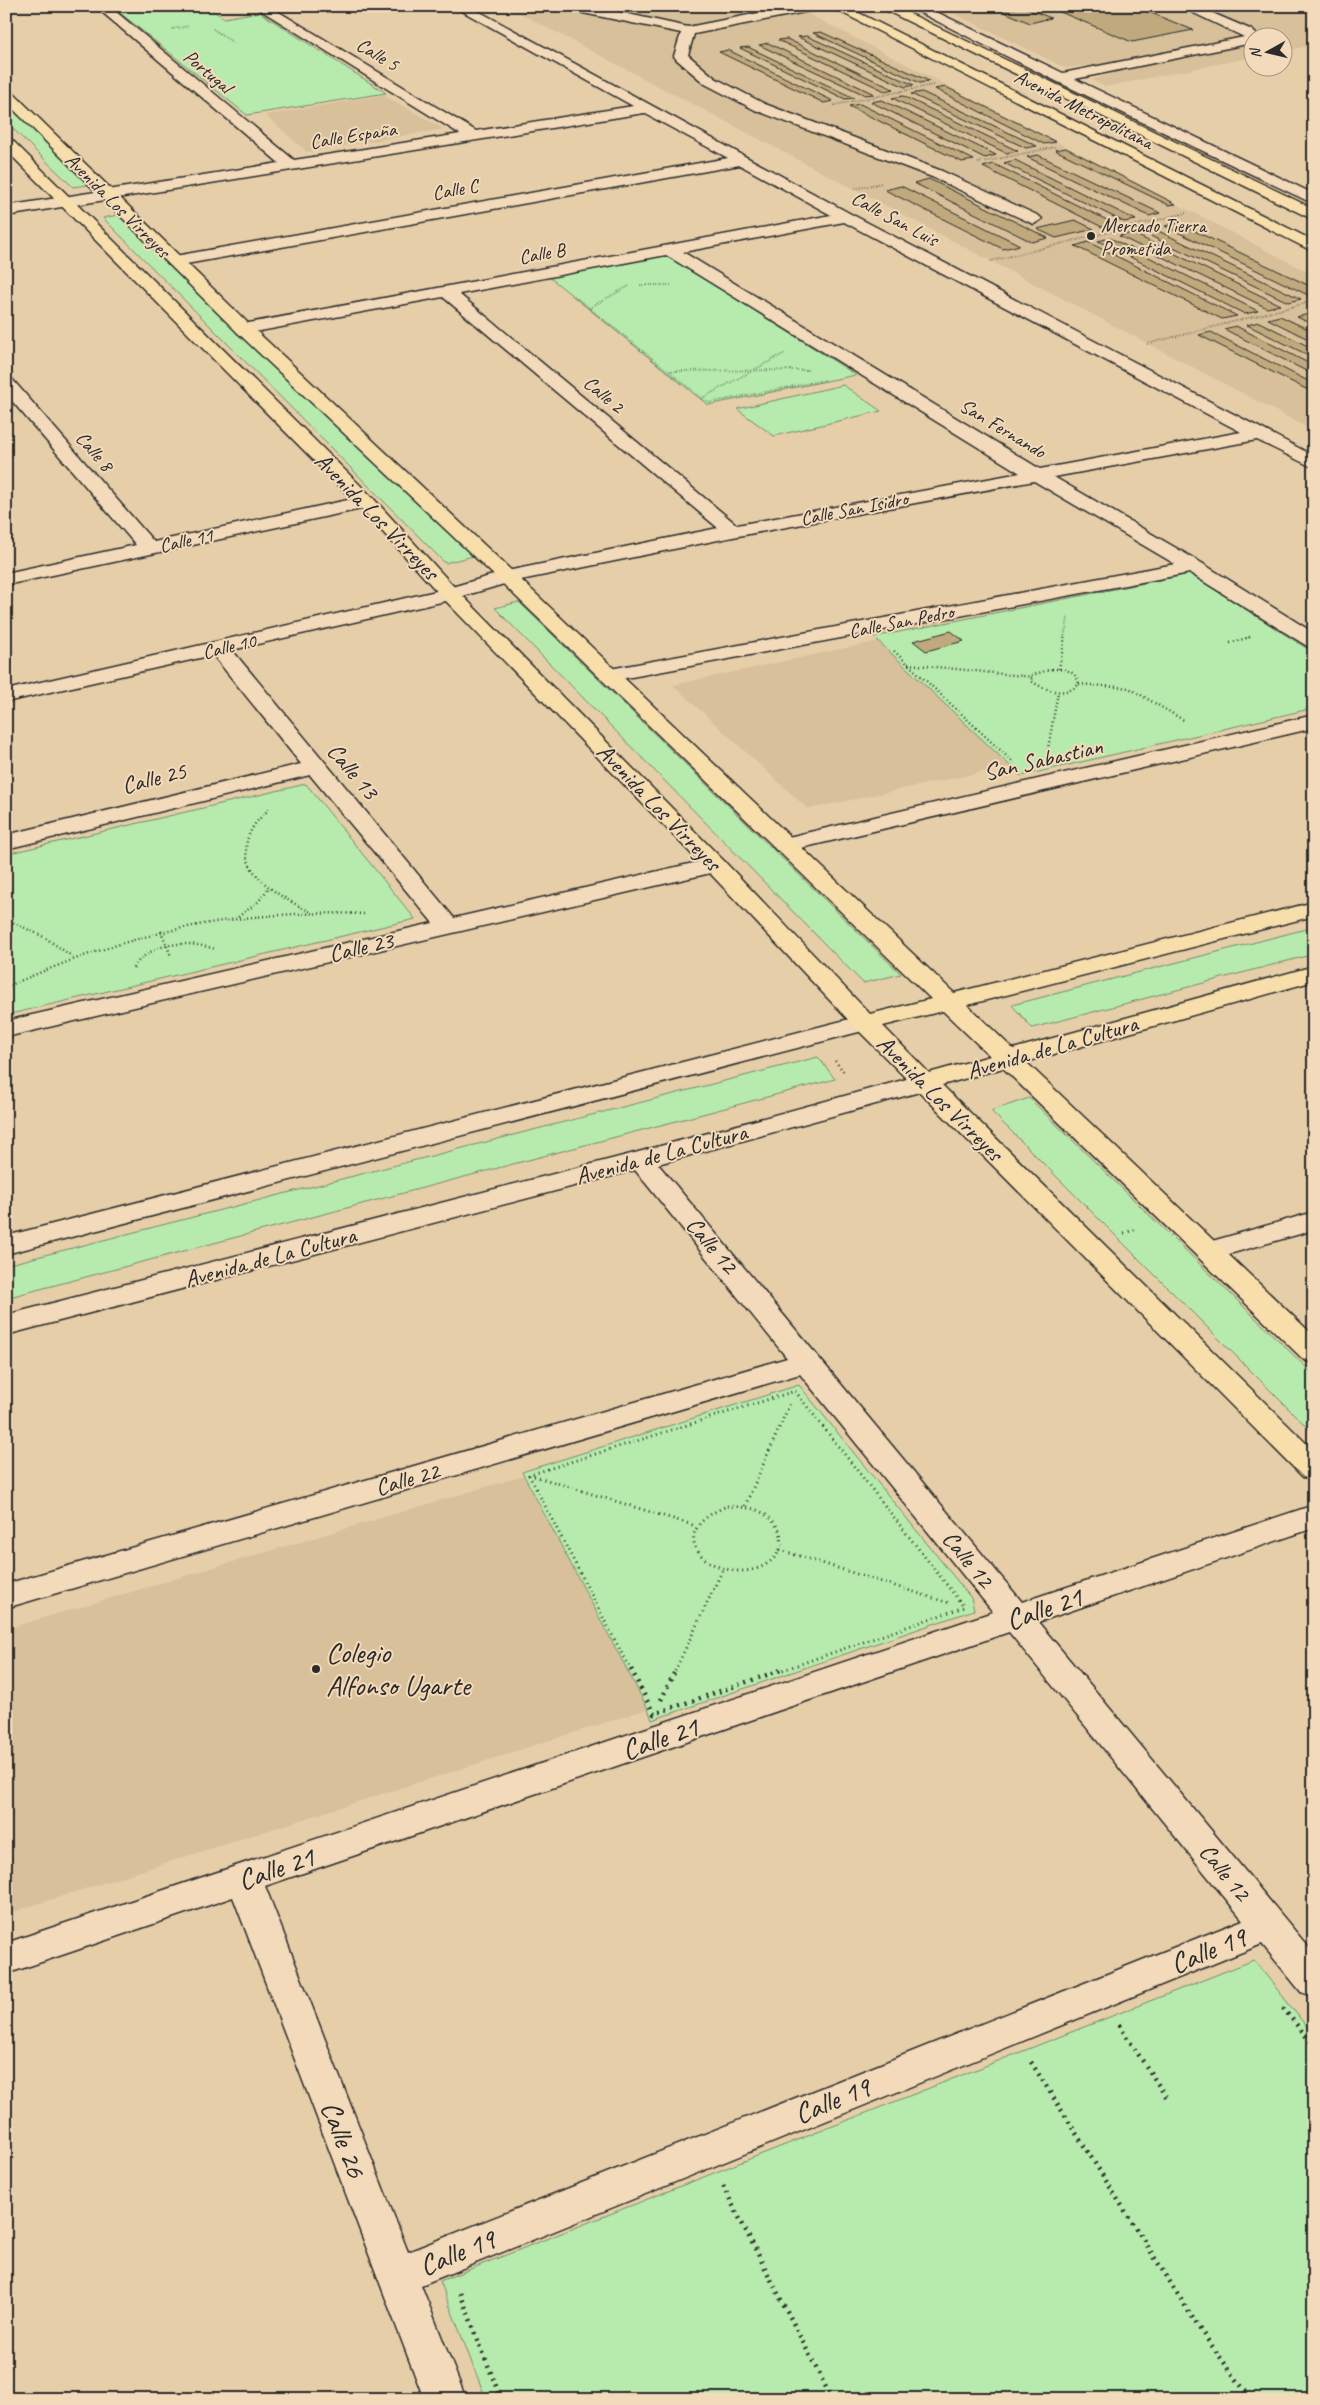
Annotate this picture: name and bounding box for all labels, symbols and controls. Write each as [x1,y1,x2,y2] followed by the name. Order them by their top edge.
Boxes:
[1242,28,1292,78] north arrow
[352,32,404,77] street label: Calle 5
[178,44,240,101] street label: Portugal
[1246,46,1265,59] text: N
[1010,64,1159,156] street label: Avenida Metropolitana
[308,116,399,155] street label: Calle España
[60,147,177,265] street label: Avenida Los Virreyes
[430,173,482,206] street label: Calle C
[847,185,944,253] street label: Calle San Luis
[1101,213,1208,261] place label: Mercado Tierra Prometida
[1085,230,1097,242] marker: Mercado Tierra Prometida
[517,237,569,270] street label: Calle B
[578,370,631,420] street label: Calle 2
[955,393,1051,464] street label: San Fernando
[70,426,120,478] street label: Calle 8
[308,446,447,588] street label: Avenida Los Virreyes
[798,485,912,531] street label: Calle San Isidro
[157,522,216,558] street label: Calle 11
[847,599,957,644] street label: Calle San Pedro
[200,628,260,665] street label: Calle 10
[981,731,1106,787] street label: San Sabastian
[321,736,387,807] street label: Calle 13
[590,737,729,879] street label: Avenida Los Virreyes
[119,755,190,800] street label: Calle 25
[326,925,398,969] street label: Calle 23
[963,1008,1142,1086] street label: Avenida de La Cultura
[871,1029,1011,1169] street label: Avenida Los Virreyes
[572,1116,751,1191] street label: Avenida de La Cultura
[680,1210,746,1281] street label: Calle 12
[181,1219,360,1294] street label: Avenida de La Cultura
[372,1455,445,1502] street label: Calle 22
[936,1524,1002,1595] street label: Calle 12
[1001,1578,1089,1639] street label: Calle 21
[326,1634,473,1704] place label: Colegio Alfonso Ugarte
[310,1663,322,1675] marker: Colegio Alfonso Ugarte
[617,1708,705,1769] street label: Calle 21
[1193,1837,1259,1908] street label: Calle 12
[233,1838,321,1899] street label: Calle 21
[1165,1918,1253,1982] street label: Calle 19
[789,2068,877,2132] street label: Calle 19
[312,2096,375,2183] street label: Calle 26
[414,2220,502,2284] street label: Calle 19

